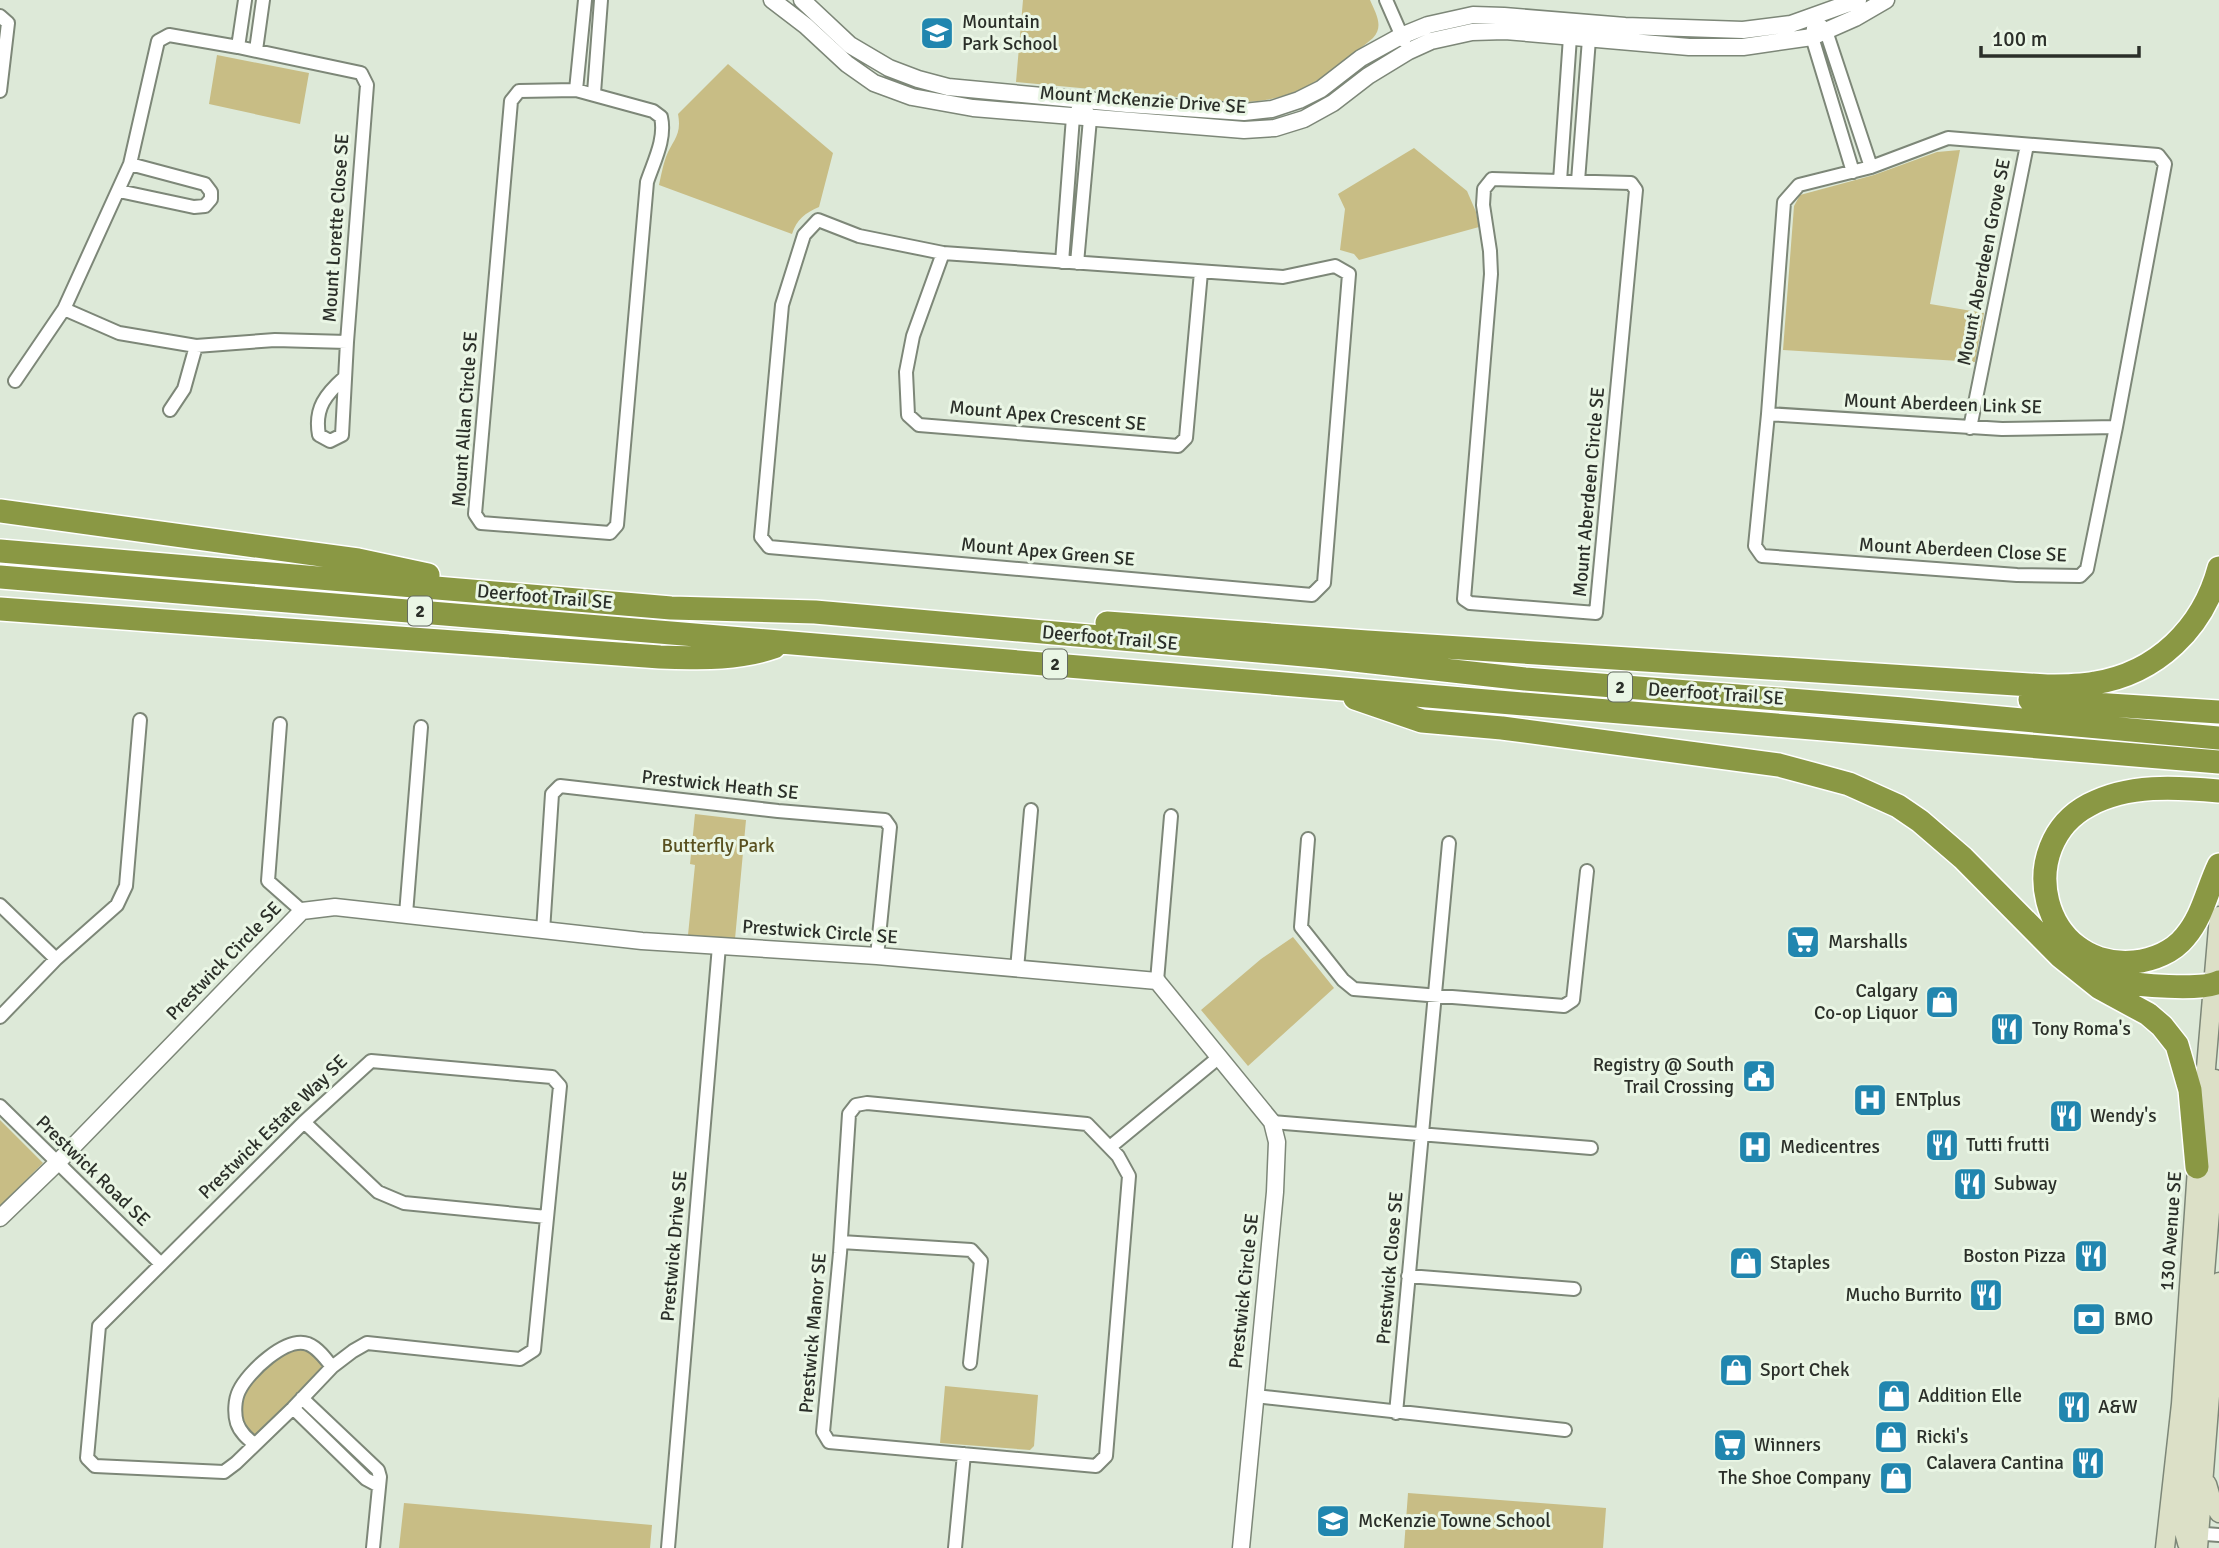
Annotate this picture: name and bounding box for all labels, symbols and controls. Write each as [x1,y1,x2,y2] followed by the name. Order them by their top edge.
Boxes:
[962,10,1058,56] place label: Mountain Park School
[918,14,956,52] school or university icon: Mountain Park School
[1981,14,2138,58] scale bar
[1992,26,2047,52] text: 100 m
[1039,81,1247,119] street label: Mount McKenzie Drive SE
[317,133,355,323] street label: Mount Lorette Close SE
[1952,156,2016,368] street label: Mount Aberdeen Grove SE
[447,330,483,508] street label: Mount Allan Circle SE
[1568,386,1610,598] street label: Mount Aberdeen Circle SE
[1843,389,2043,419] street label: Mount Aberdeen Link SE
[948,395,1148,437] street label: Mount Apex Crescent SE
[960,532,1136,572] street label: Mount Apex Green SE
[1858,533,2068,567] street label: Mount Aberdeen Close SE
[476,579,614,615] street label: Deerfoot Trail SE
[408,596,432,626] road number: 2
[1041,620,1179,656] street label: Deerfoot Trail SE
[1043,650,1067,678] road number: 2
[1608,672,1632,702] road number: 2
[1647,677,1785,711] street label: Deerfoot Trail SE
[640,765,800,805] street label: Prestwick Heath SE
[661,834,775,858] park label: Butterfly Park
[161,897,287,1025] street label: Prestwick Circle SE
[741,915,899,949] street label: Prestwick Circle SE
[1784,923,1822,961] supermarket icon: Marshalls
[1828,930,1908,954] place label: Marshalls
[1814,979,1918,1025] place label: Calgary Co-op Liquor
[1923,983,1961,1021] shop icon: Calgary Co-op Liquor
[1988,1010,2026,1048] restaurant icon: Tony Roma's
[2032,1017,2131,1041] place label: Tony Roma's
[193,1050,353,1204] street label: Prestwick Estate Way SE
[1593,1053,1734,1099] place label: Registry @ South Trail Crossing
[1740,1057,1778,1095] public building icon: Registry @ South Trail Crossing
[1851,1081,1889,1119] hospital icon: ENTplus
[1895,1088,1961,1112] place label: ENTplus
[2047,1097,2085,1135] restaurant icon: Wendy's
[2090,1104,2156,1128] place label: Wendy's
[31,1110,155,1232] street label: Prestwick Road SE
[1923,1126,1961,1164] restaurant icon: Tutti frutti
[1736,1128,1774,1166] hospital icon: Medicentres
[1966,1133,2050,1157] place label: Tutti frutti
[1780,1135,1880,1159] place label: Medicentres
[1951,1165,1989,1203] restaurant icon: Subway
[655,1169,693,1323] street label: Prestwick Drive SE
[2155,1170,2187,1292] street label: 130 Avenue SE
[1994,1172,2057,1196] place label: Subway
[1371,1190,1409,1346] street label: Prestwick Close SE
[1224,1212,1264,1370] street label: Prestwick Circle SE
[2072,1237,2110,1275] restaurant icon: Boston Pizza
[1727,1244,1765,1282] shop icon: Staples
[1963,1244,2066,1268] place label: Boston Pizza
[1770,1251,1830,1275] place label: Staples
[794,1252,832,1414] street label: Prestwick Manor SE
[1967,1276,2005,1314] restaurant icon: Mucho Burrito
[1845,1283,1962,1307] place label: Mucho Burrito
[2070,1300,2108,1338] bank icon: BMO
[2114,1307,2153,1331] place label: BMO
[1717,1351,1755,1389] shop icon: Sport Chek
[1760,1358,1850,1382] place label: Sport Chek
[1875,1377,1913,1415] shop icon: Addition Elle
[1918,1384,2022,1408] place label: Addition Elle
[2055,1388,2093,1426] restaurant icon: A&W
[2098,1395,2138,1419] place label: A&W
[1872,1418,1910,1456] shop icon: Ricki's
[1916,1425,1968,1449] place label: Ricki's
[1711,1426,1749,1464] supermarket icon: Winners
[1754,1433,1821,1457] place label: Winners
[2069,1444,2107,1482] restaurant icon: Calavera Cantina
[1926,1451,2064,1475] place label: Calavera Cantina
[1877,1459,1915,1497] shop icon: The Shoe Company
[1718,1466,1871,1490] place label: The Shoe Company
[1314,1502,1352,1540] school or university icon: McKenzie Towne School
[1358,1509,1551,1533] place label: McKenzie Towne School

